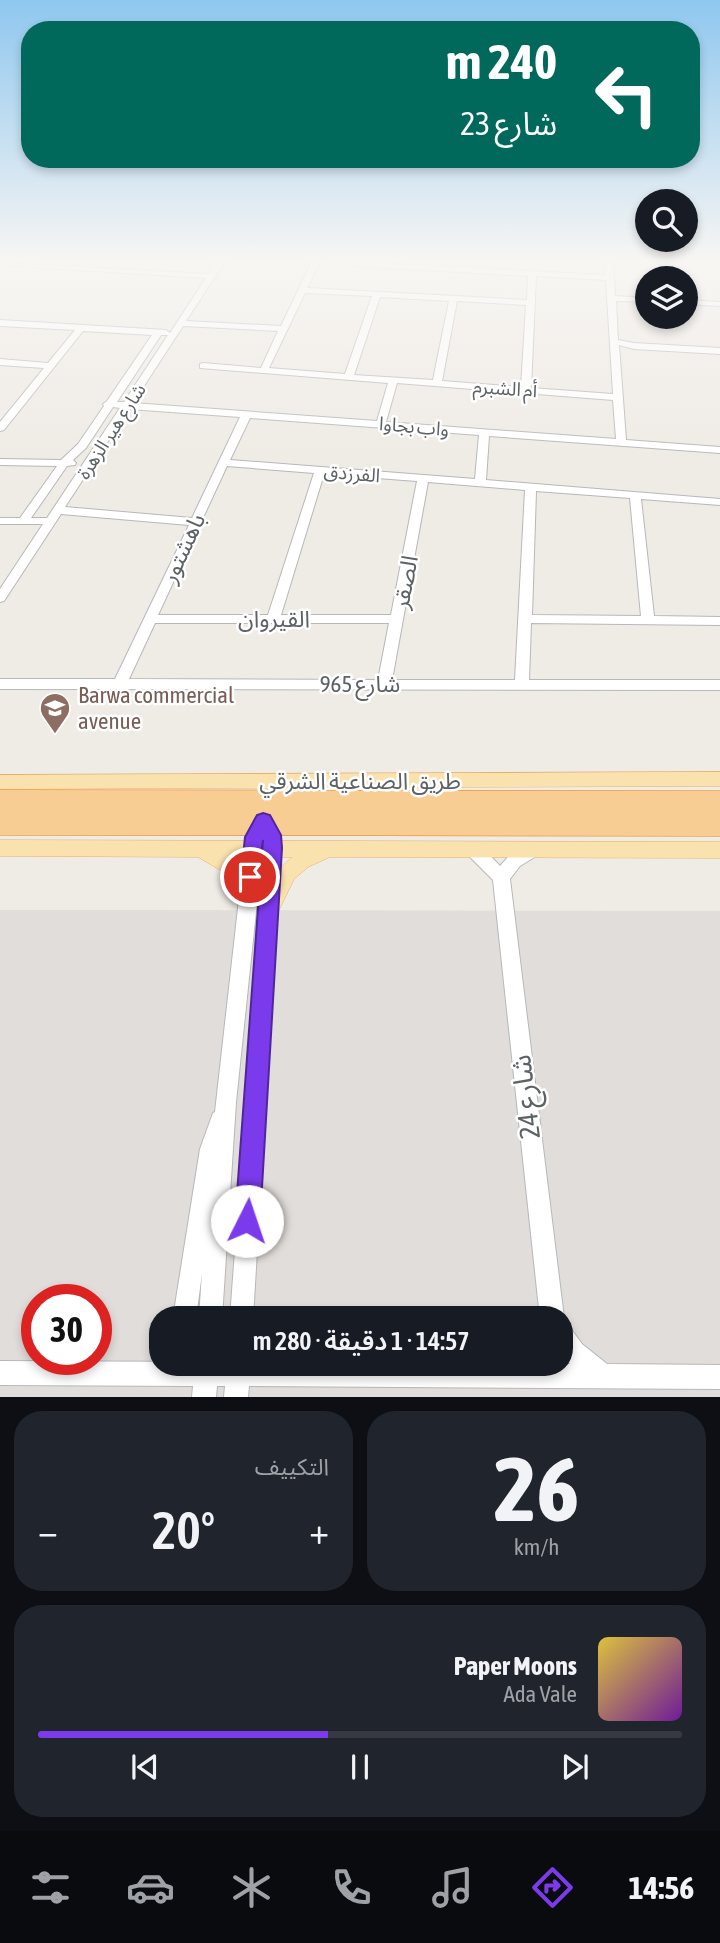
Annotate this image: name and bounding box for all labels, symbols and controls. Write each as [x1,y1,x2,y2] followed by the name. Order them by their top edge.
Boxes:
[446,33,557,89] text: 240 m
[581,49,672,140] icon: left
[460,105,557,142] text: شارع 23
[635,189,698,329] map controls
[635,189,698,252] button: search
[635,266,698,329] button: layers
[472,375,538,405] street label: أم الشبرم
[72,379,153,484] street label: شارع هير الزهرة
[378,412,450,441] street label: واب بجاوا
[323,460,381,487] street label: الفرزدق
[155,509,211,588] street label: باهشتور
[387,553,424,612] street label: الصقر
[238,606,310,633] street label: القيروان
[320,671,400,701] street label: شارع 965
[78,682,234,734] place label: Barwa commercial avenue
[38,691,72,735] school or university icon: Barwa commercial avenue
[259,768,461,798] street label: طريق الصناعية الشرقي
[220,847,280,907] pin
[231,858,269,896] icon: arrive
[504,1052,551,1141] street label: شارع 24
[210,1184,284,1258] position arrow
[21,1284,112,1375] speed limit sign: 30
[253,1326,469,1356] text: 14:57 · 1 دقيقة · 280 m
[494,1436,579,1540] text: 26
[255,1454,329,1480] text: التكييف
[152,1500,215,1560] text: 20°
[38,1509,58,1552] text: −
[309,1509,329,1552] text: +
[514,1534,559,1560] text: km/h
[454,1651,577,1681] text: Paper Moons
[503,1681,577,1707] text: Ada Vale
[126,1748,164,1786] icon: previous
[341,1748,379,1786] icon: pause
[556,1748,594,1786] icon: next
[26,1863,75,1912] icon: filters
[126,1863,175,1912] icon: car
[227,1863,276,1912] icon: climate
[327,1863,376,1912] icon: phone
[428,1863,477,1912] icon: music
[528,1863,577,1912] icon: directions
[628,1869,694,1906] text: 14:56

